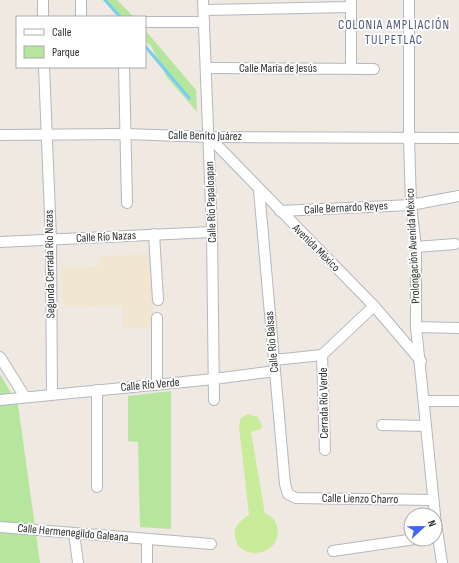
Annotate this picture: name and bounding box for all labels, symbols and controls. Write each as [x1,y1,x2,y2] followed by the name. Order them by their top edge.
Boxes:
[16,16,146,68] legend
[338,17,450,48] district label: COLONIA AMPLIACIÓN TULPETLAC
[52,25,72,40] text: Calle
[52,45,80,60] text: Parque
[239,61,317,76] street label: Calle María de Jesús
[168,128,243,144] street label: Calle Benito Juárez
[202,161,220,243] street label: Calle Río Papaloapan
[402,188,424,304] street label: Prolongación Avenida México
[304,198,388,218] street label: Calle Bernardo Reyes
[42,210,58,318] street label: Segunda Cerrada Río Nazas
[288,220,343,275] street label: Avenida México
[76,228,136,246] street label: Calle Río Nazas
[262,311,282,373] street label: Calle Río Balsas
[316,367,332,439] street label: Cerrada Río Verde
[120,375,180,395] street label: Calle Río Verde
[322,491,398,507] street label: Calle Lienzo Charro
[403,507,443,547] north arrow
[425,518,439,529] text: N
[17,521,130,545] street label: Calle Hermenegildo Galeana

